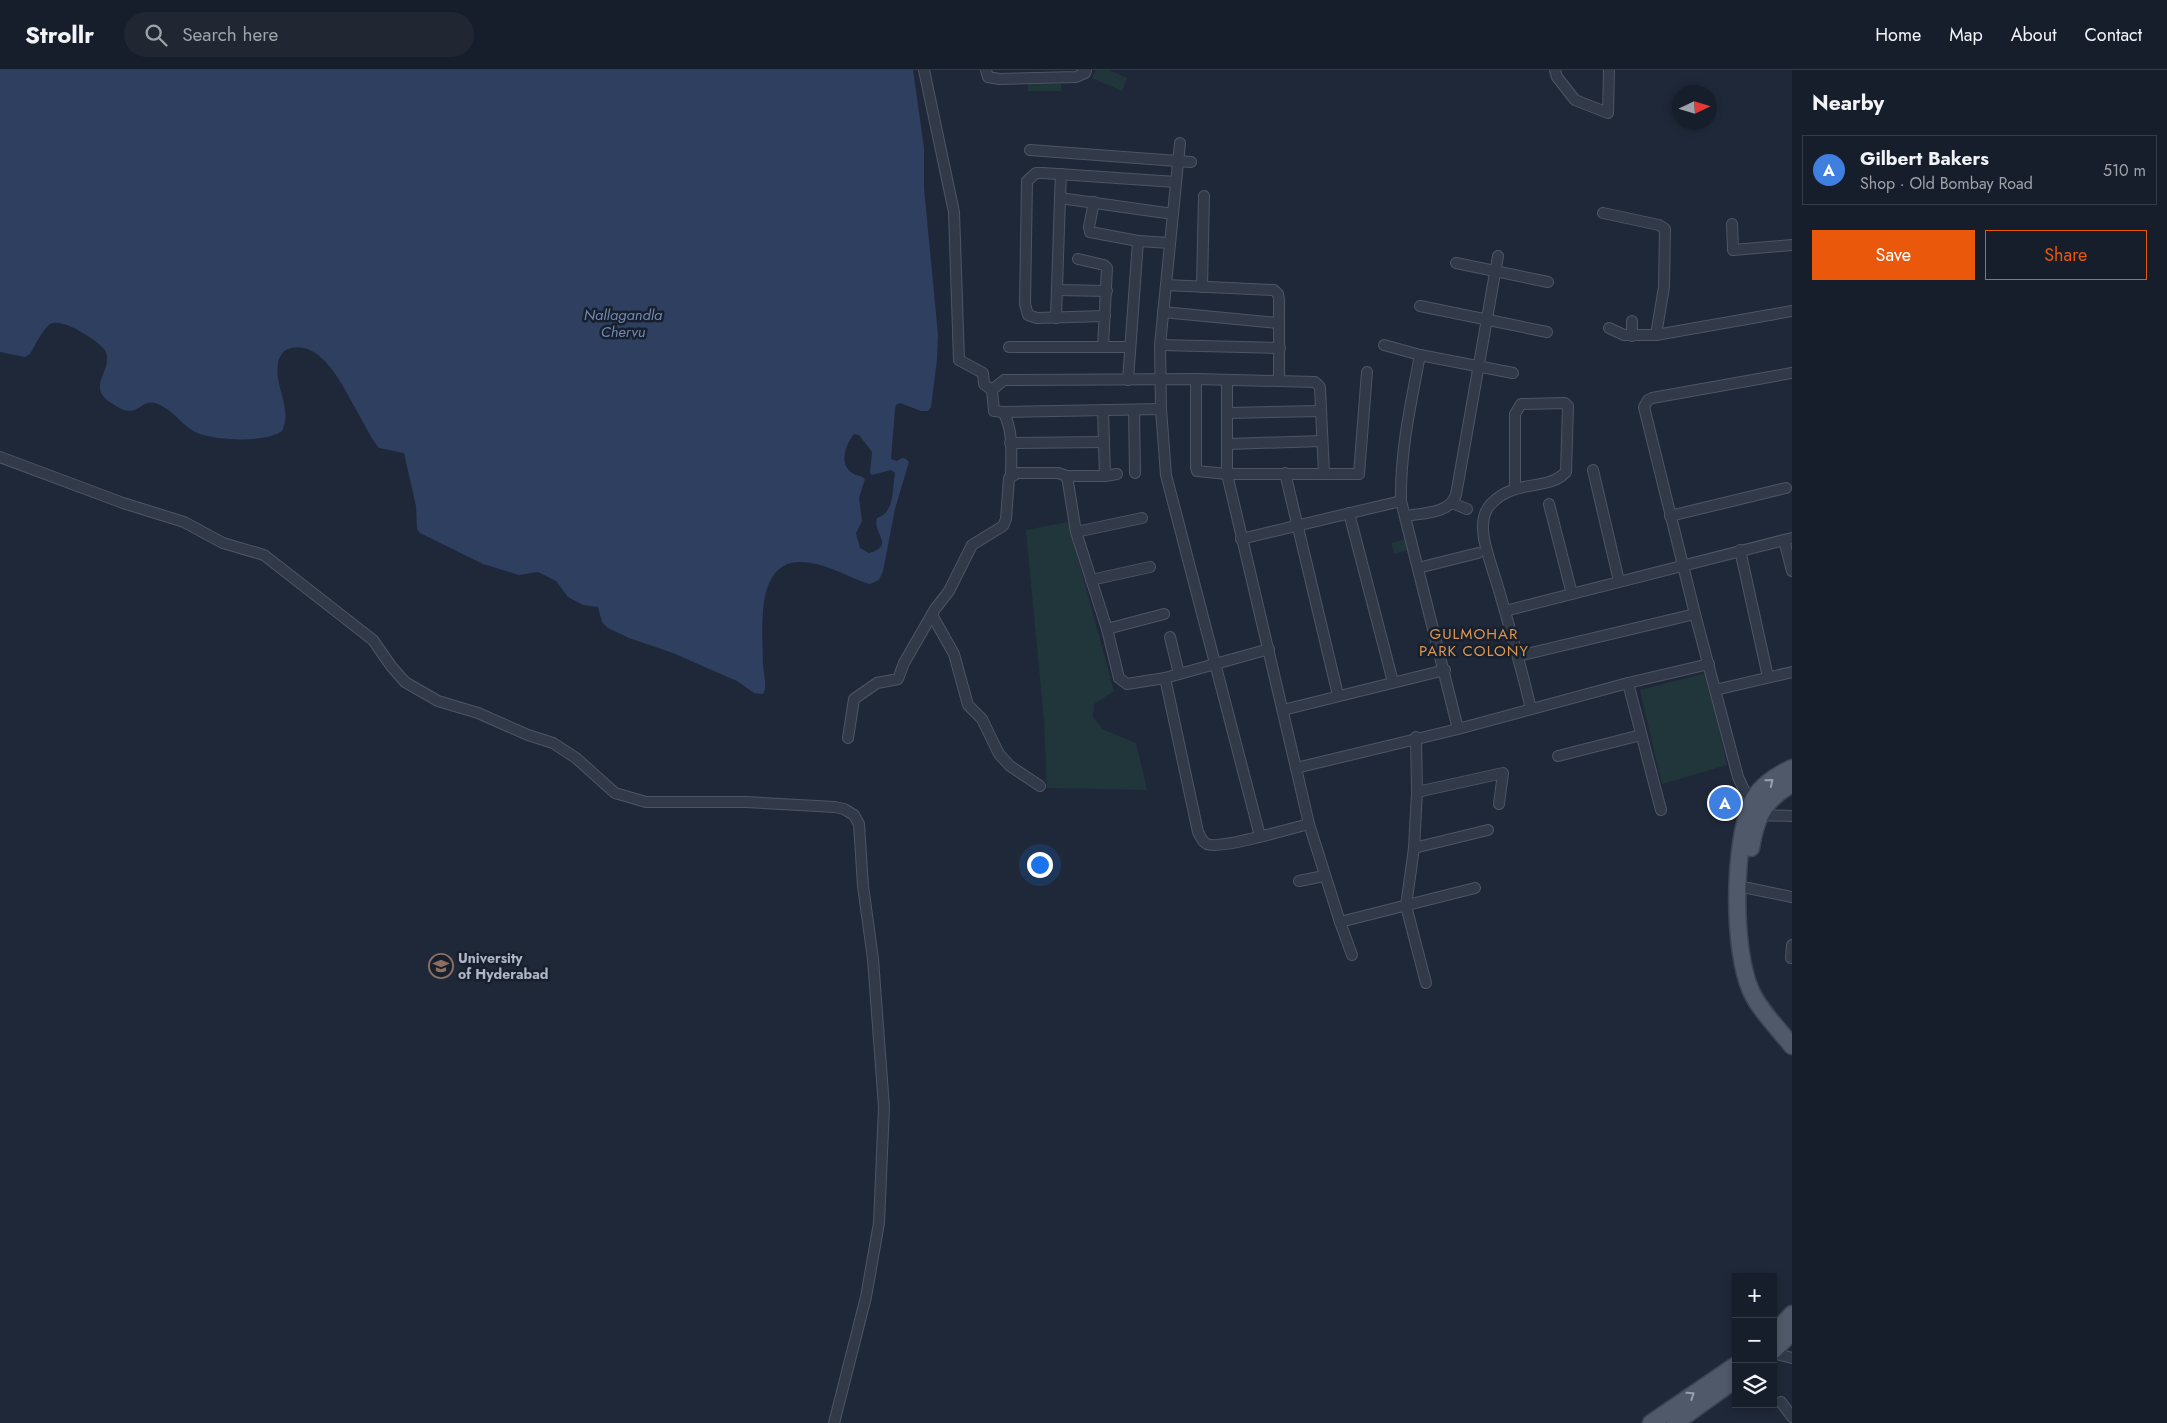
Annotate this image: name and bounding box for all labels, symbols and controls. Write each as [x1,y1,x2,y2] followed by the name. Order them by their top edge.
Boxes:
[124,12,474,57] search box
[25,17,94,52] text: Strollr
[142,21,170,49] icon: search
[182,21,278,48] text: Search here
[1875,22,1921,48] text: Home
[1949,22,1983,48] text: Map
[2011,22,2056,48] text: About
[2084,22,2142,48] text: Contact
[1672,85,1717,130] north arrow
[1812,88,1884,118] text: Nearby
[1860,145,1989,172] text: Gilbert Bakers
[1823,159,1835,182] text: A
[2103,159,2146,182] text: 510 m
[1860,172,2033,195] text: Shop · Old Bombay Road
[1812,230,1975,280] button: Save
[1985,230,2147,280] button: Share
[584,304,663,343] water label: Nallagandla Chervu
[1419,623,1529,662] district label: GULMOHAR PARK COLONY
[1765,778,1774,787] one-way arrow
[1709,784,1741,822] pin: A
[1027,852,1053,878] your location
[458,948,548,984] place label: University of Hyderabad
[428,953,454,979] school or university icon: University of Hyderabad
[1732,1273,1777,1408] map controls
[1732,1273,1777,1318] button: +
[1732,1318,1777,1363] button: −
[1732,1363,1777,1408] button: layers
[1686,1392,1695,1401] one-way arrow

